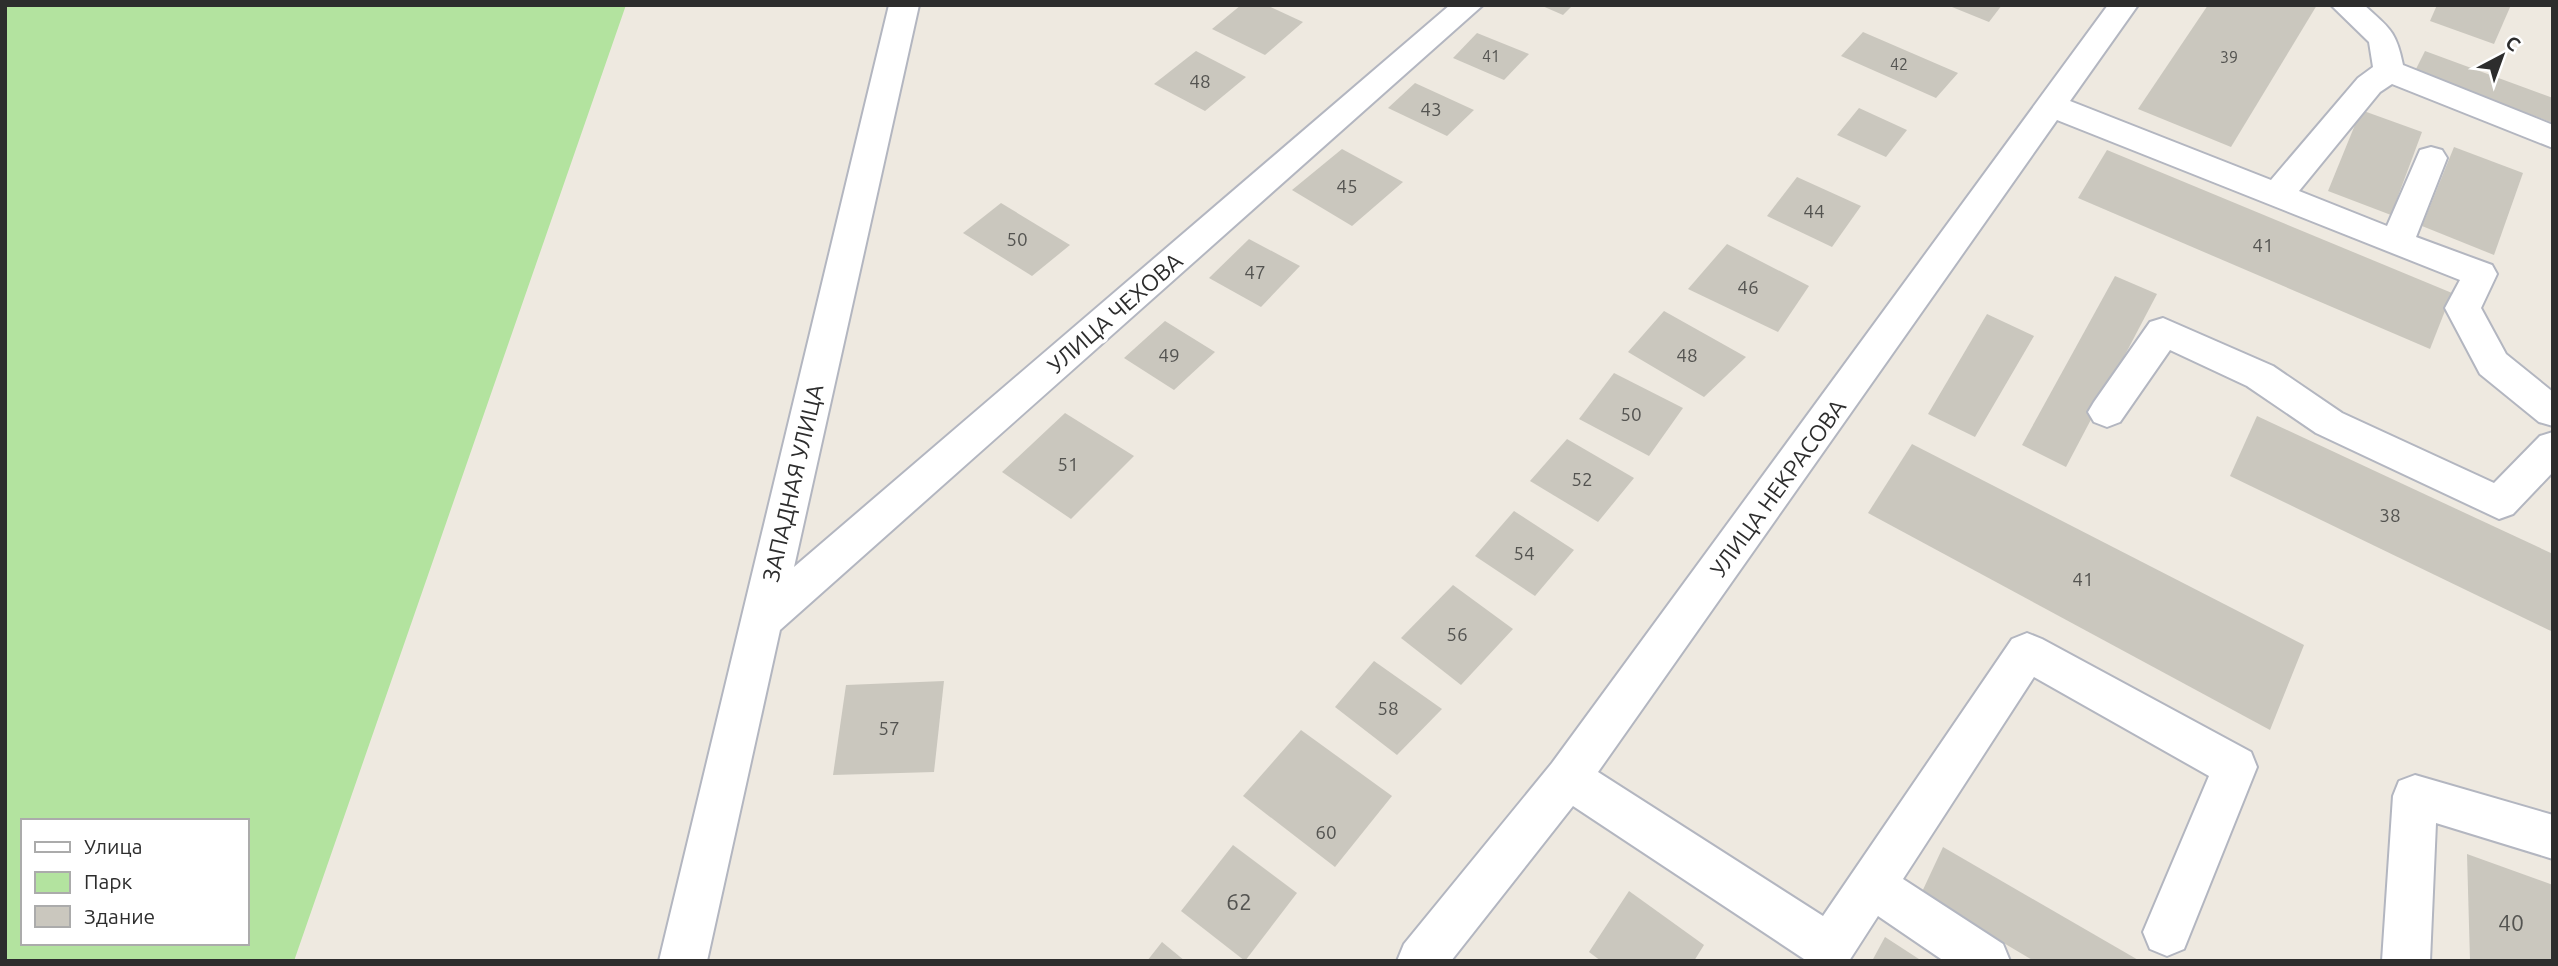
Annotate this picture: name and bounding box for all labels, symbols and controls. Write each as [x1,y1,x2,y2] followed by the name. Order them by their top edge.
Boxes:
[2467,21,2537,91] north arrow
[2501,31,2525,55] text: С
[1482,47,1500,65] house number: 41
[2220,48,2238,66] house number: 39
[1890,55,1908,73] house number: 42
[1189,70,1211,92] house number: 48
[1420,98,1442,120] house number: 43
[1336,175,1358,197] house number: 45
[1803,200,1825,222] house number: 44
[1006,228,1028,250] house number: 50
[2252,234,2274,256] house number: 41
[1043,248,1187,378] street label: УЛИЦА ЧЕХОВА
[1244,261,1266,283] house number: 47
[1737,276,1759,298] house number: 46
[1158,344,1180,366] house number: 49
[1676,344,1698,366] house number: 48
[758,382,827,584] street label: ЗАПАДНАЯ УЛИЦА
[1705,394,1850,581] street label: УЛИЦА НЕКРАСОВА
[1620,403,1642,425] house number: 50
[1057,453,1079,475] house number: 51
[1571,468,1593,490] house number: 52
[2379,504,2401,526] house number: 38
[1513,542,1535,564] house number: 54
[2072,568,2094,590] house number: 41
[1446,623,1468,645] house number: 56
[1377,697,1399,719] house number: 58
[878,717,900,739] house number: 57
[21,819,248,945] legend
[1315,821,1337,843] house number: 60
[84,834,142,858] text: Улица
[84,869,133,893] text: Парк
[1226,889,1252,914] house number: 62
[84,904,155,928] text: Здание
[2498,910,2524,935] house number: 40

